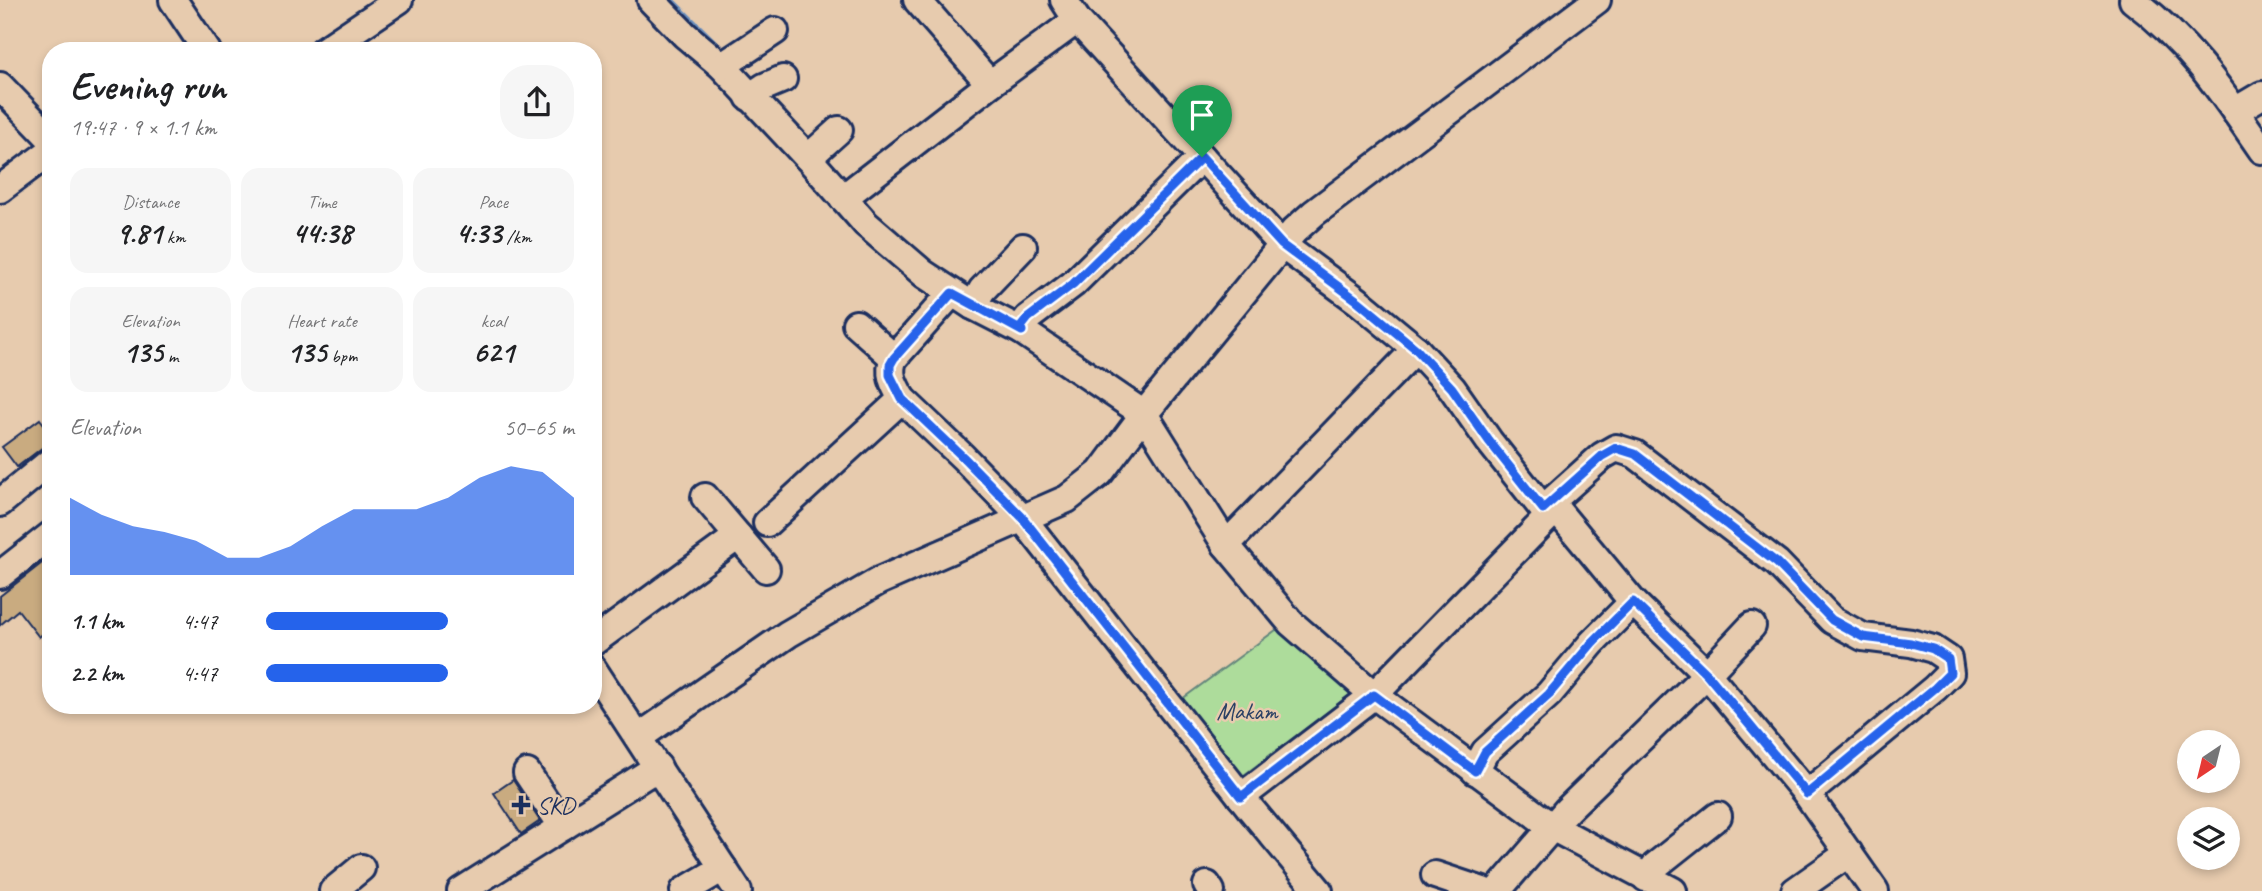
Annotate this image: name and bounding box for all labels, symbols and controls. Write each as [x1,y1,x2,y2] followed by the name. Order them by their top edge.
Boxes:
[70,63,226,110] text: Evening run
[500,65,574,139] button: share
[1172,85,1232,157] pin
[1183,96,1221,134] icon: arrive
[70,113,216,142] text: 19:47 · 9 × 1.1 km
[122,190,179,214] text: Distance
[307,190,337,214] text: Time
[479,190,508,214] text: Pace
[116,214,162,252] text: 9.81
[292,214,352,252] text: 44:38
[455,214,502,252] text: 4:33
[162,225,185,249] text: km
[502,225,531,249] text: /km
[121,309,180,333] text: Elevation
[287,309,357,333] text: Heart rate
[481,309,506,333] text: kcal
[123,333,163,371] text: 135
[287,333,327,371] text: 135
[473,333,514,371] text: 621
[163,344,178,368] text: m
[327,344,357,368] text: bpm
[70,413,141,442] text: Elevation
[504,413,574,442] text: 50–65 m
[70,607,124,636] text: 1.1 km
[182,607,218,636] text: 4:47
[70,659,124,688] text: 2.2 km
[182,659,218,688] text: 4:47
[1217,696,1279,726] park label: Makam
[2177,730,2240,793] north arrow
[2177,730,2240,870] map controls
[537,790,577,820] place label: SKD
[511,795,531,815] marker: SKD
[2177,807,2240,870] button: layers

